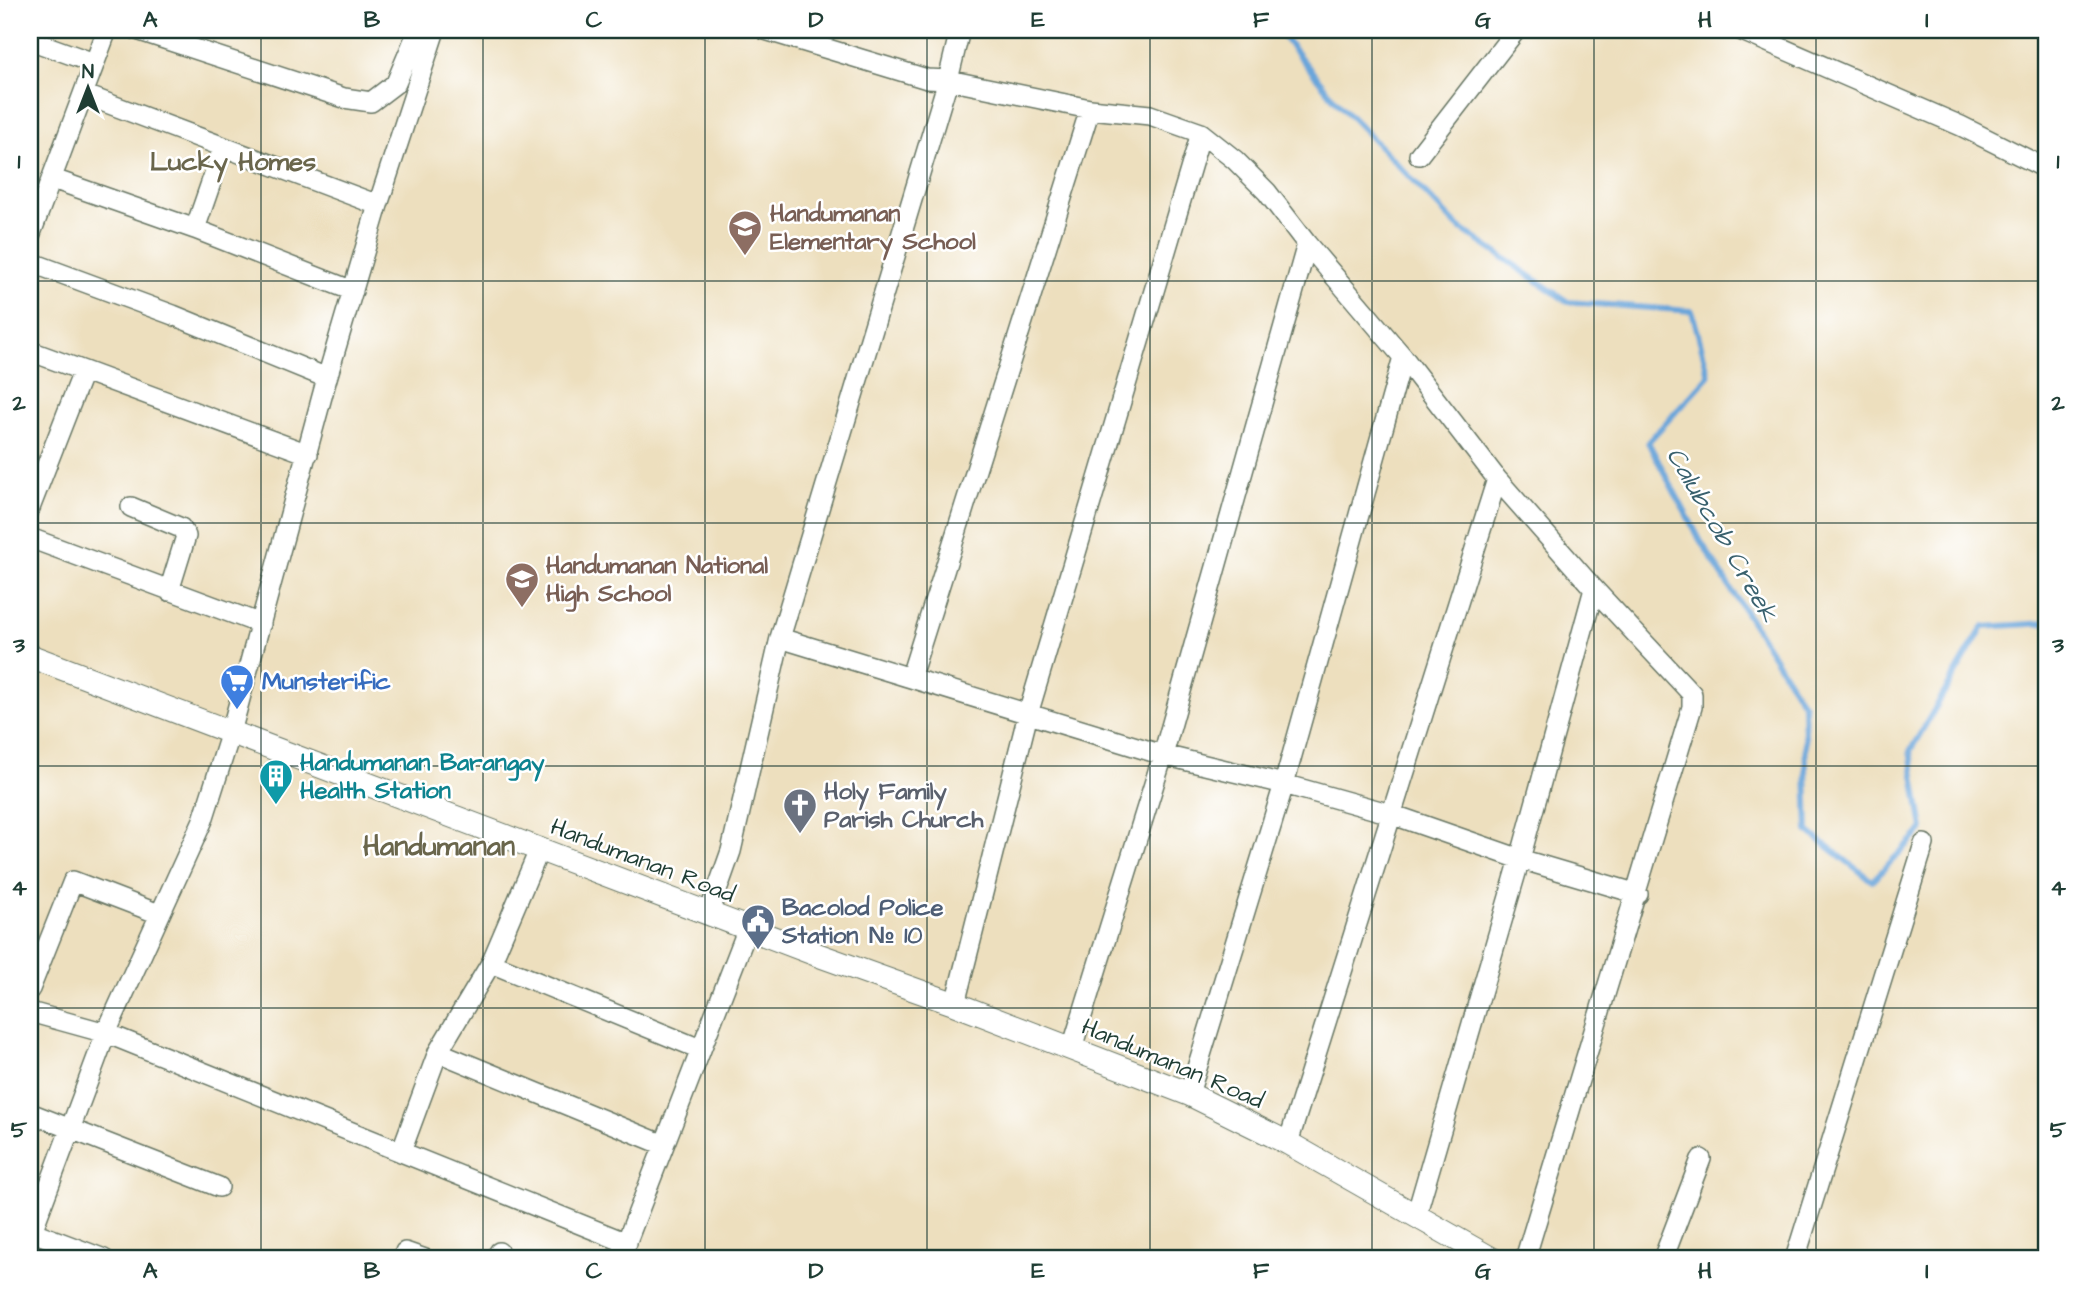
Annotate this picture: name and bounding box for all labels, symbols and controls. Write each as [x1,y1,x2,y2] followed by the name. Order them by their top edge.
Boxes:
[143,4,158,36] text: A
[364,4,381,36] text: B
[586,4,603,36] text: C
[809,4,824,36] text: D
[1031,4,1045,36] text: E
[1253,4,1270,36] text: F
[1475,4,1491,36] text: G
[1698,4,1712,36] text: H
[1925,4,1929,36] text: I
[52,52,122,122] north arrow
[82,59,94,86] text: N
[150,144,316,183] district label: Lucky Homes
[18,145,21,177] text: 1
[2057,145,2060,177] text: 1
[770,197,976,261] place label: Handumanan Elementary School
[726,208,764,257] school or university icon: Handumanan Elementary School
[11,387,26,419] text: 2
[2050,387,2065,419] text: 2
[1657,440,1787,629] water label: Calubcob Creek
[546,549,768,612] place label: Handumanan National High School
[503,560,541,609] school or university icon: Handumanan National High School
[12,629,25,661] text: 3
[2051,629,2064,661] text: 3
[218,662,256,711] supermarket icon: Munsterific
[262,665,391,699] place label: Munsterific
[300,746,545,808] place label: Handumanan Barangay Health Station
[257,757,295,806] building icon: Handumanan Barangay Health Station
[824,775,984,837] place label: Holy Family Parish Church
[781,786,819,835] church icon: Holy Family Parish Church
[545,810,740,912] street label: Handumanan Road
[363,827,515,866] district label: Handumanan
[11,872,27,904] text: 4
[2050,872,2066,904] text: 4
[781,891,944,953] place label: Bacolod Police Station № 10
[739,902,777,951] public building icon: Bacolod Police Station № 10
[1076,1010,1269,1118] street label: Handumanan Road
[11,1114,28,1146] text: 5
[2050,1114,2067,1146] text: 5
[143,1255,158,1287] text: A
[364,1255,381,1287] text: B
[586,1255,603,1287] text: C
[809,1255,824,1287] text: D
[1031,1255,1045,1287] text: E
[1253,1255,1270,1287] text: F
[1475,1255,1491,1287] text: G
[1698,1255,1712,1287] text: H
[1925,1255,1929,1287] text: I

